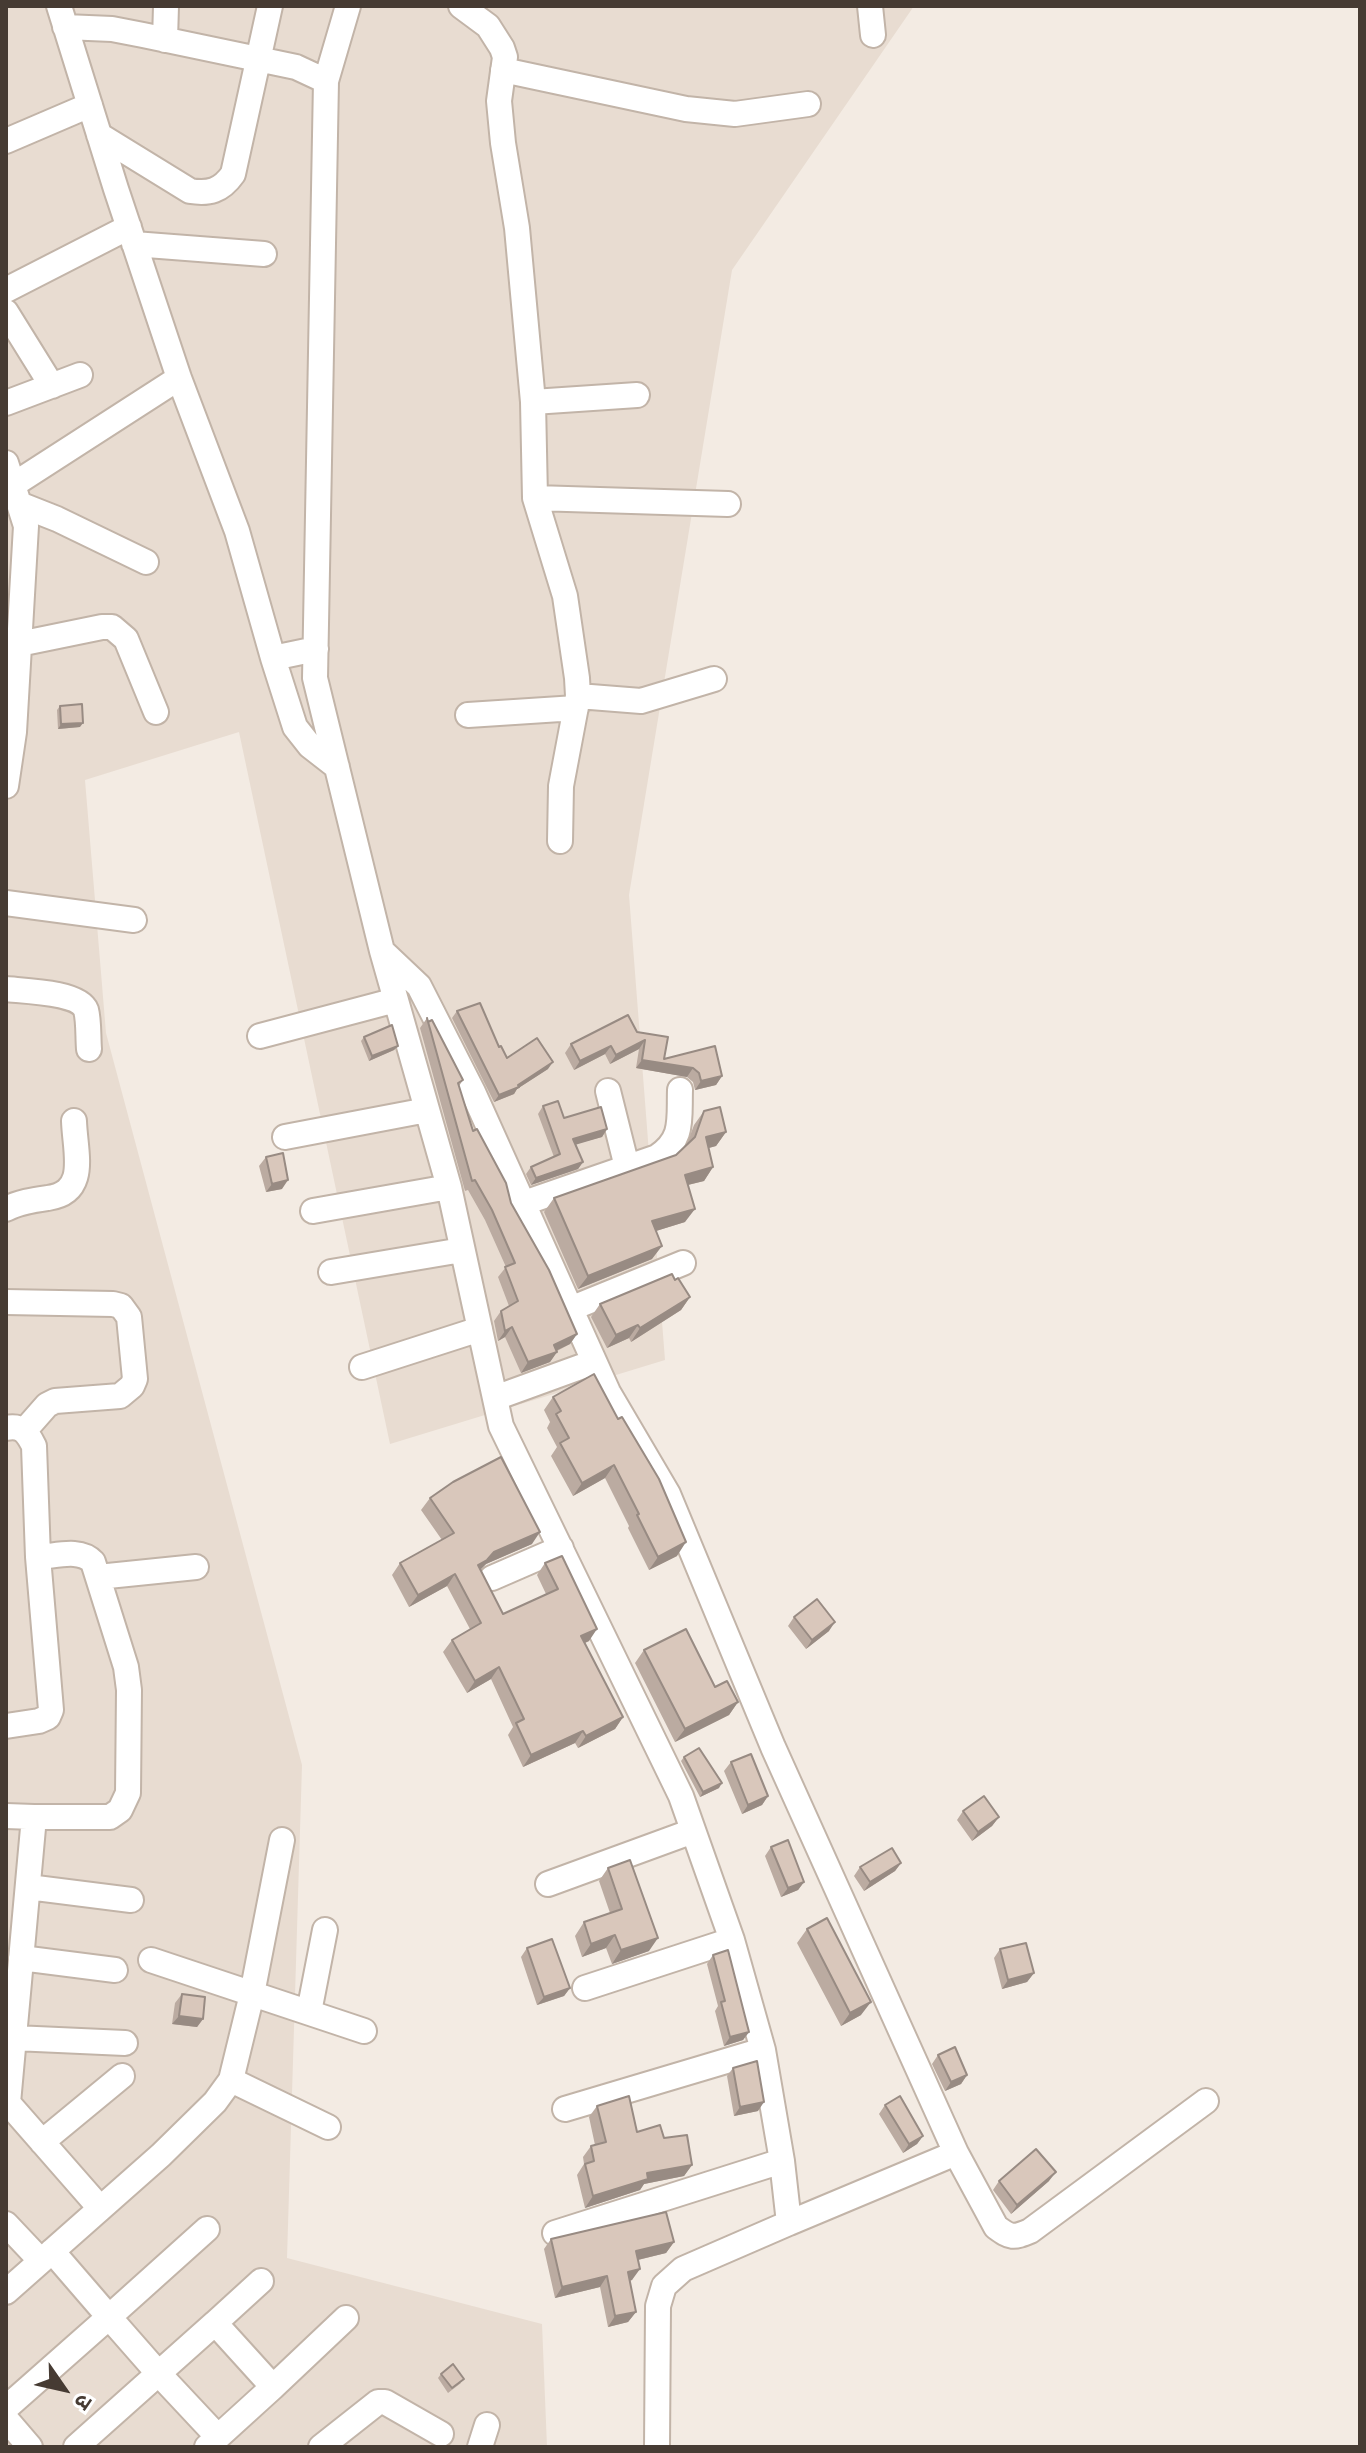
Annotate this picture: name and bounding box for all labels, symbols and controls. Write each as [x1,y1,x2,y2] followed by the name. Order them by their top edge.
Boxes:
[24,2349,104,2429] north arrow
[67,2388,101,2417] text: उ

